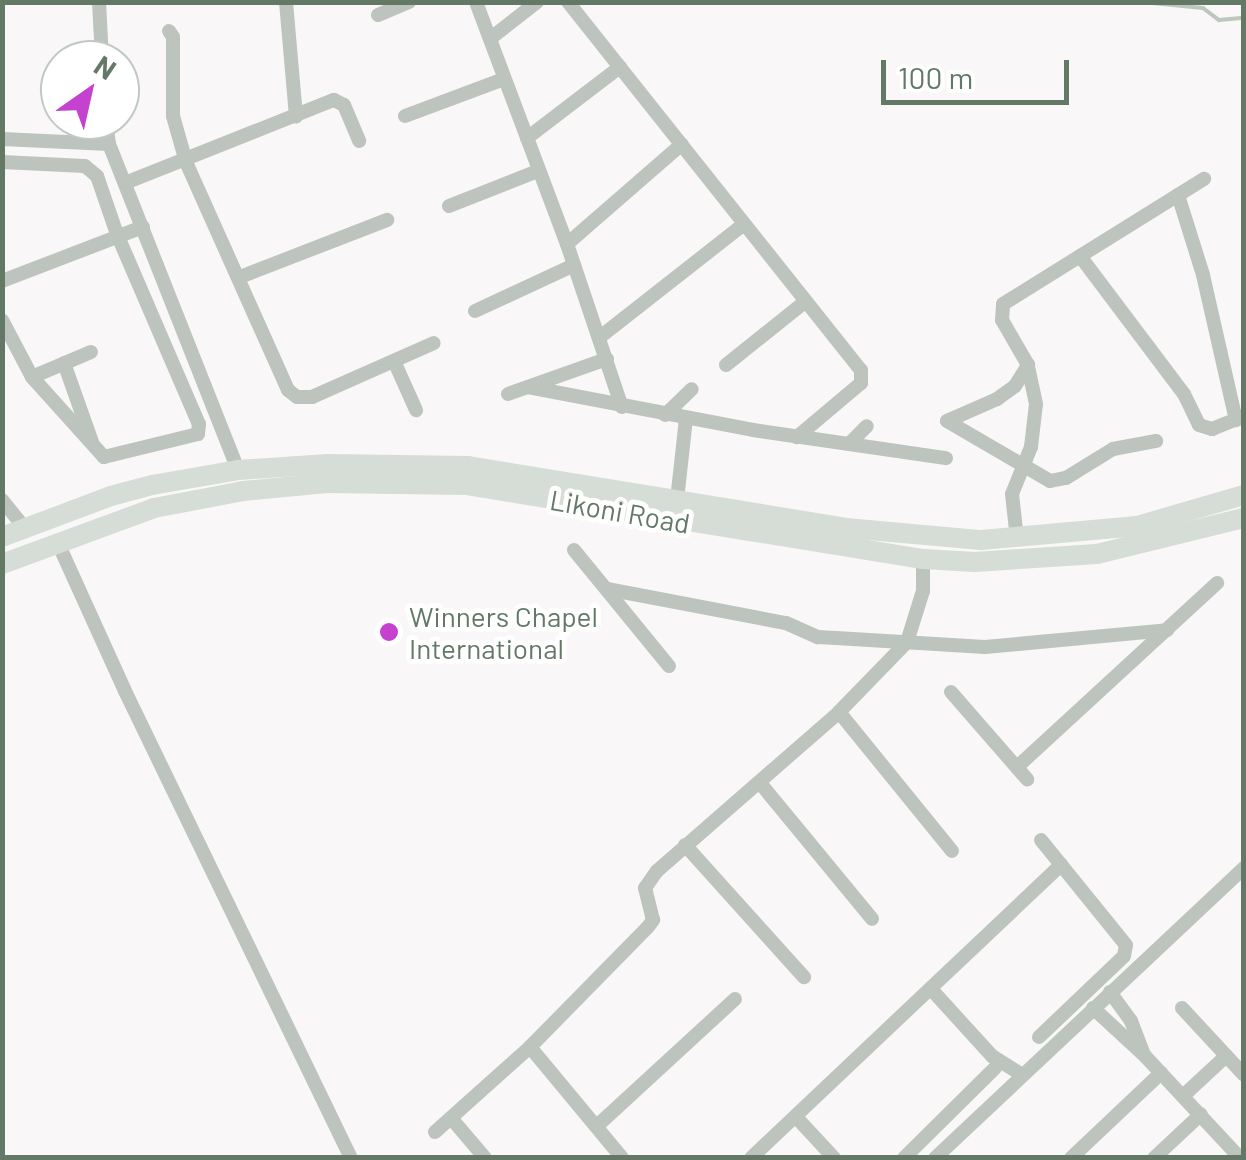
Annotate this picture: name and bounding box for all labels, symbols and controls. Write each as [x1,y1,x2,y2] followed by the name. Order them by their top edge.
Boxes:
[40,40,140,140] north arrow
[886,40,1074,102] scale bar
[88,47,123,86] text: N
[898,59,973,95] text: 100 m
[547,482,693,540] street label: Likoni Road
[409,599,598,665] place label: Winners Chapel International
[378,621,400,643] marker: Winners Chapel International

